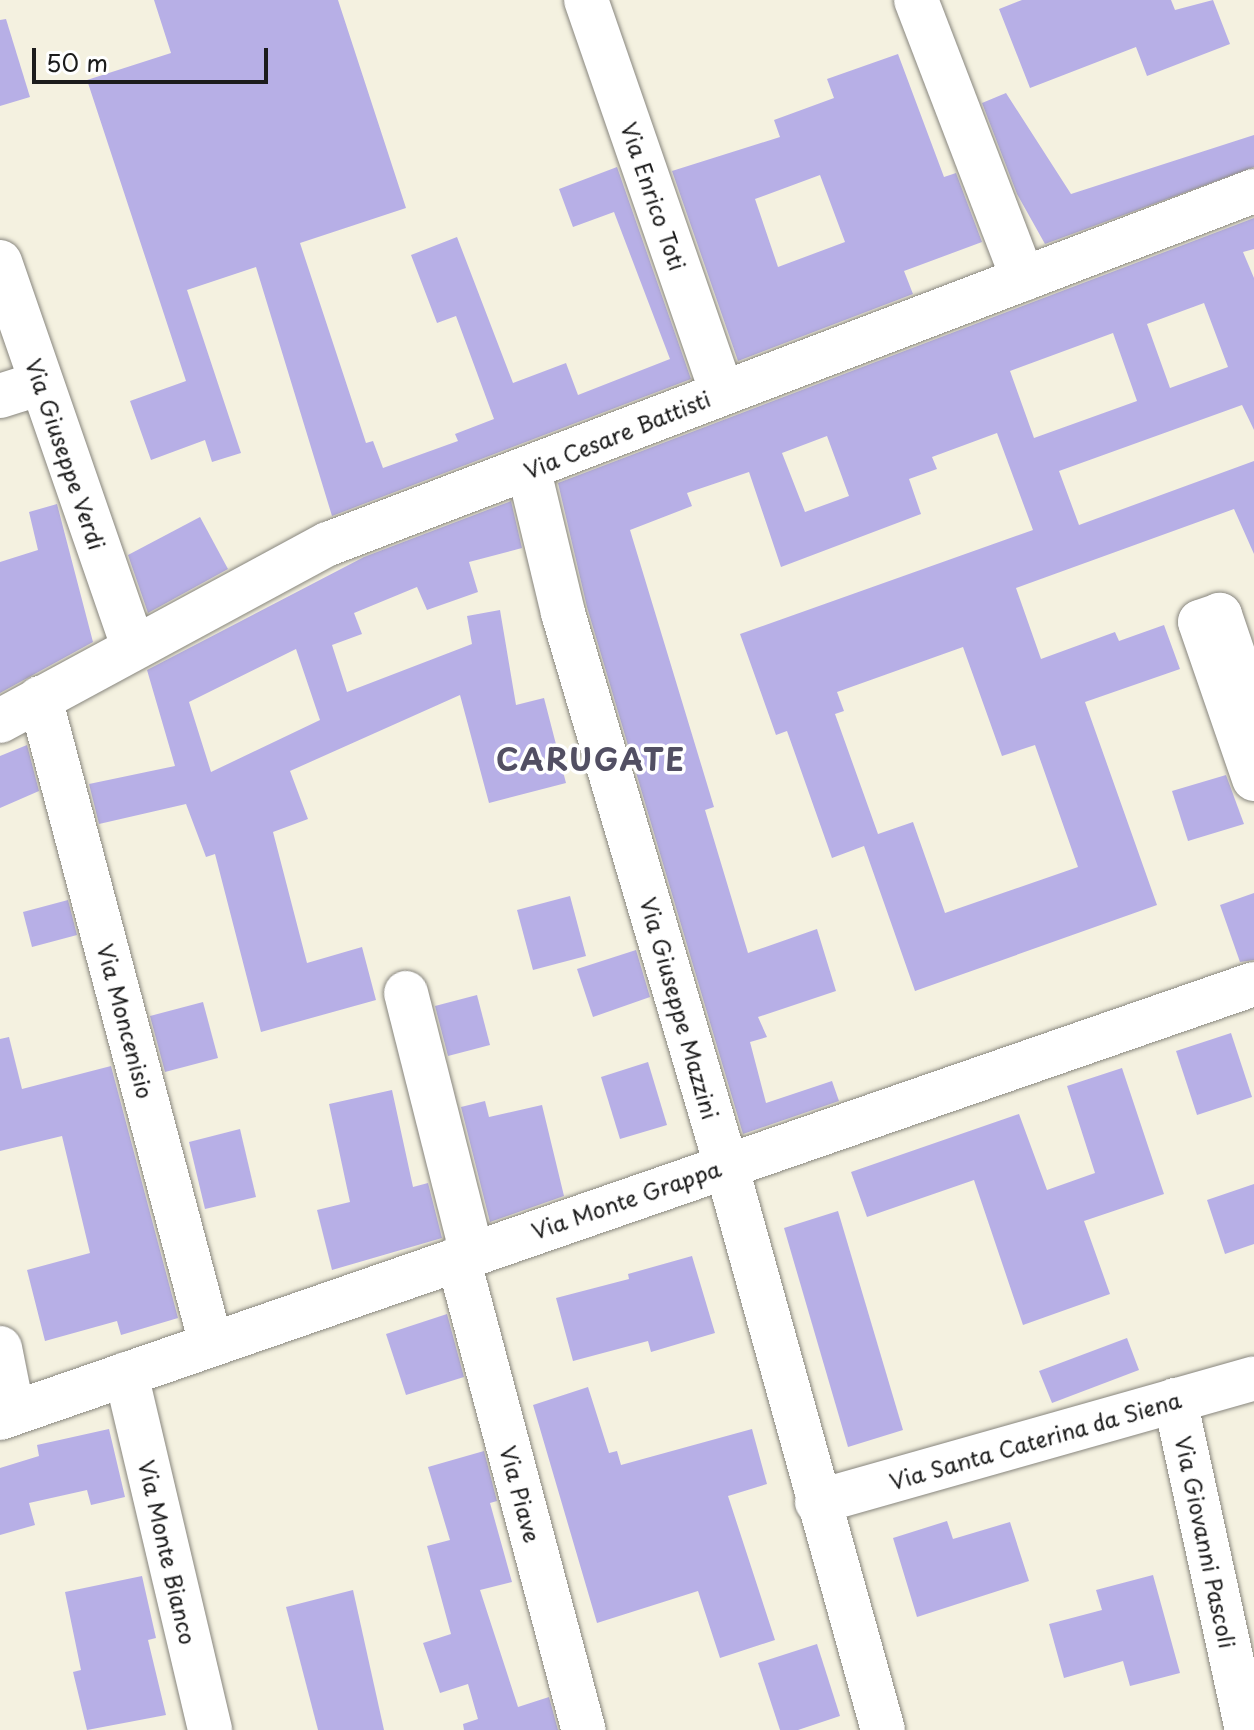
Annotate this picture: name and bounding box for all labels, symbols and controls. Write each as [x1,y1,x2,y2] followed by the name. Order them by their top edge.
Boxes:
[36,32,272,82] scale bar
[46,44,108,80] text: 50 m
[616,118,692,274] street label: Via Enrico Toti
[21,355,111,553] street label: Via Giuseppe Verdi
[519,384,715,484] street label: Via Cesare Battisti
[497,741,685,777] district label: CARUGATE
[636,894,724,1122] street label: Via Giuseppe Mazzini
[93,941,159,1101] street label: Via Moncenisio
[528,1154,724,1244] street label: Via Monte Grappa
[886,1386,1184,1494] street label: Via Santa Caterina da Siena
[1171,1434,1241,1650] street label: Via Giovanni Pascoli
[496,1444,546,1544] street label: Via Piave
[134,1457,202,1647] street label: Via Monte Bianco

